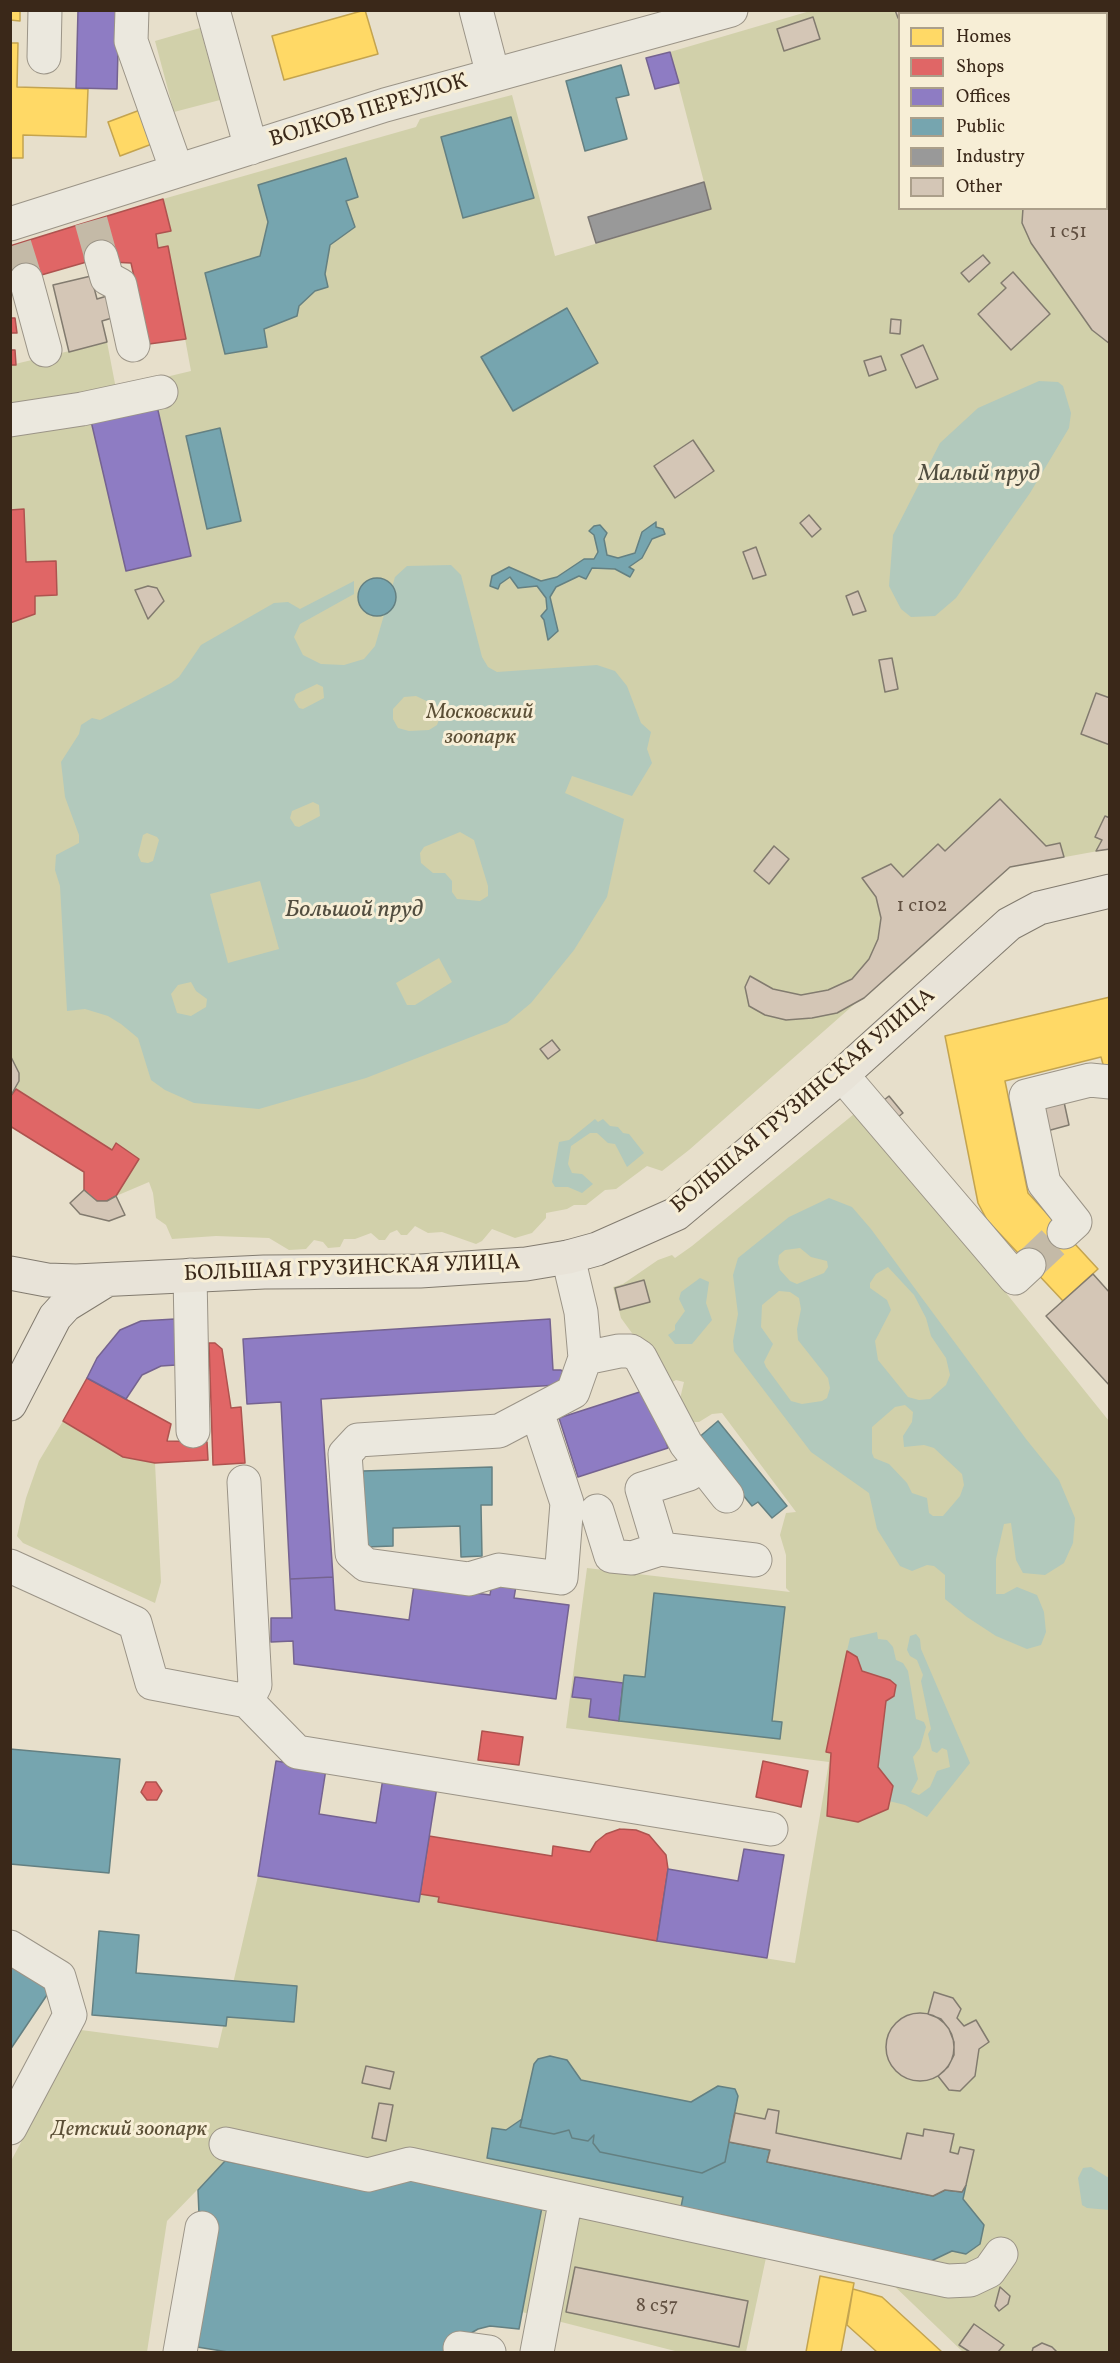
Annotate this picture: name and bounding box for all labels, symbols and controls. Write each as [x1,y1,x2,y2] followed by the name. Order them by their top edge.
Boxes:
[898,12,1108,210] legend
[956,25,1011,50] text: Homes
[956,55,1004,80] text: Shops
[267,69,471,155] street label: ВОЛКОВ ПЕРЕУЛОК
[956,85,1011,110] text: Offices
[956,115,1005,140] text: Public
[956,145,1025,170] text: Industry
[956,175,1002,200] text: Other
[1049,221,1087,245] house number: 1 с51
[919,462,1039,490] water label: Малый пруд
[427,701,533,752] park label: Московский зоопарк
[896,895,948,919] house number: 1 с102
[285,898,423,926] water label: Большой пруд
[667,984,941,1220] street label: БОЛЬШАЯ ГРУЗИНСКАЯ УЛИЦА
[183,1251,521,1289] street label: БОЛЬШАЯ ГРУЗИНСКАЯ УЛИЦА
[51,2118,207,2144] park label: Детский зоопарк
[636,2295,678,2319] house number: 8 с57

